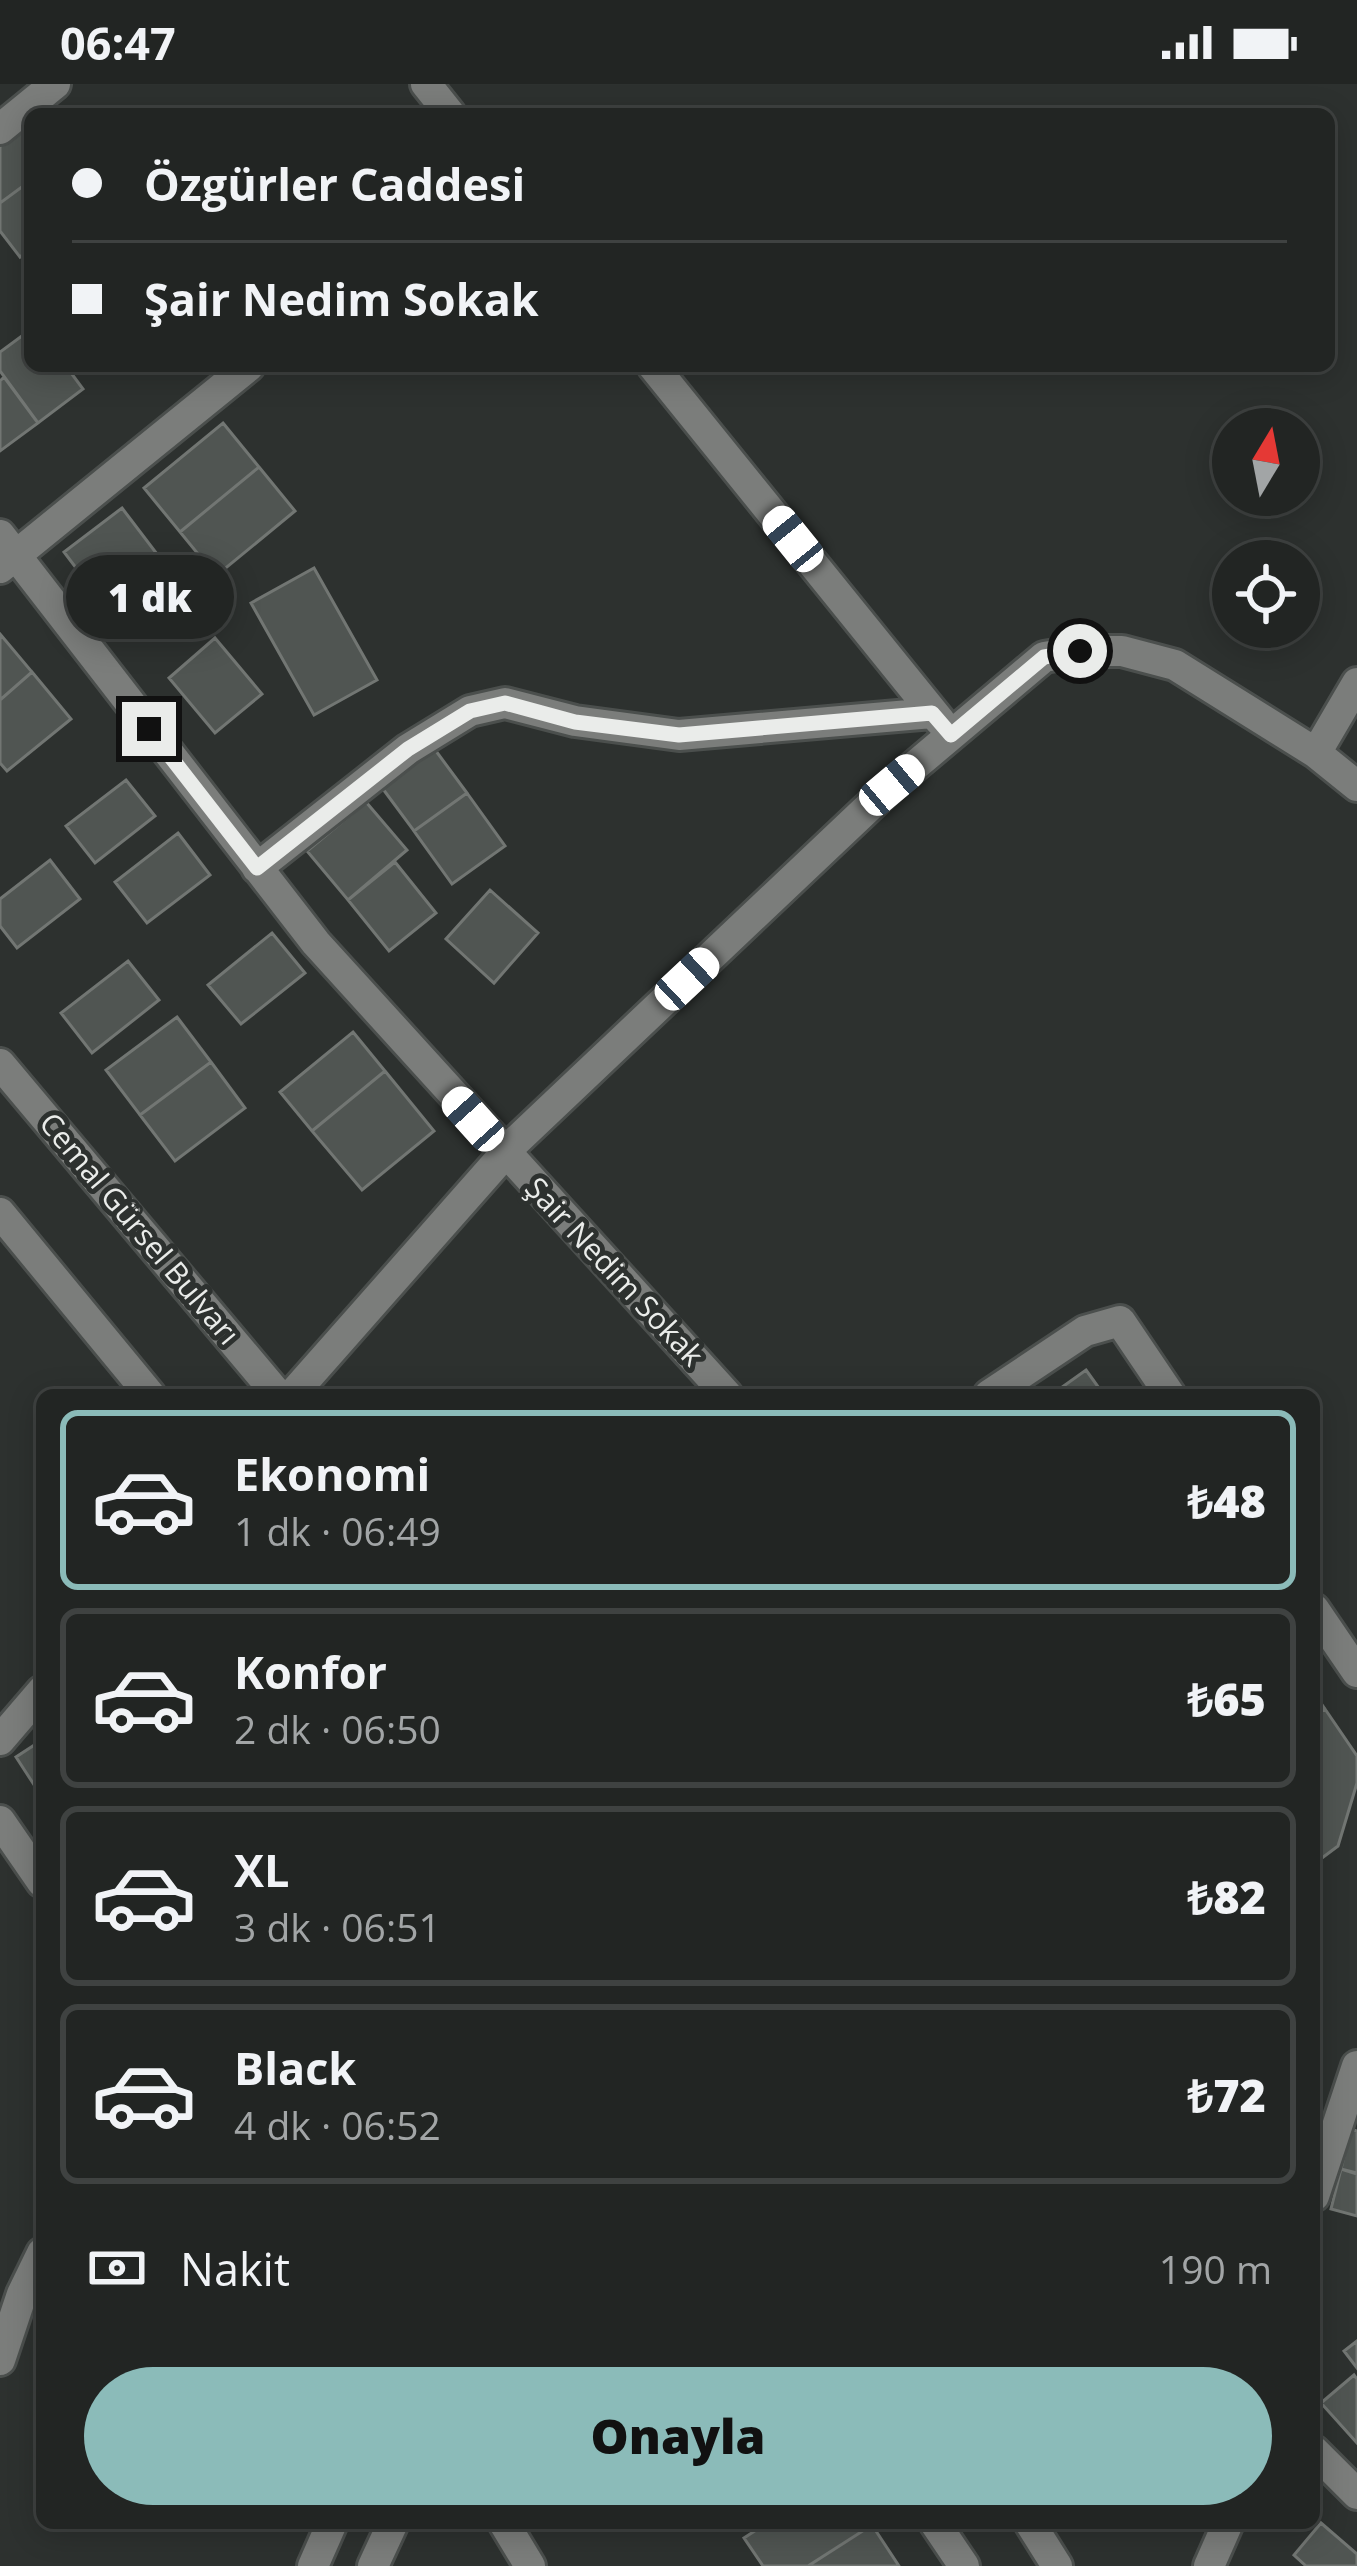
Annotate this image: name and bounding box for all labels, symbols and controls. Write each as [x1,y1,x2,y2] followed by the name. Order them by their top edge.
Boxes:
[60,12,176,73] text: 06:47
[144,153,525,214] text: Özgürler Caddesi
[144,268,539,329] text: Şair Nedim Sokak
[1212,408,1320,516] north arrow
[1212,408,1320,648] map controls
[756,500,830,578] car
[1212,540,1320,648] button: locate
[65,555,233,639] callout: 1 dk
[108,570,192,623] text: 1 dk
[1053,624,1107,678] route start
[122,702,176,756] route end
[853,748,931,822] car
[648,941,726,1017] car
[436,1080,510,1158] car
[31,1103,249,1353] street label: Cemal Gürsel Bulvarı
[517,1168,714,1374] street label: Şair Nedim Sokak
[234,1443,430,1504] text: Ekonomi
[90,1446,198,1554] icon: car
[1188,1470,1266,1531] text: ₺48
[234,1504,441,1557] text: 1 dk · 06:49
[234,1641,387,1702] text: Konfor
[90,1644,198,1752] icon: car
[1188,1668,1266,1729] text: ₺65
[234,1702,441,1755] text: 2 dk · 06:50
[234,1839,289,1900] text: XL
[90,1842,198,1950] icon: car
[1188,1866,1266,1927] text: ₺82
[234,1900,441,1953] text: 3 dk · 06:51
[234,2037,356,2098] text: Black
[90,2040,198,2148] icon: car
[1188,2064,1266,2125] text: ₺72
[234,2098,441,2151] text: 4 dk · 06:52
[84,2235,150,2301] icon: cash
[180,2238,290,2299] text: Nakit
[1159,2242,1272,2295] text: 190 m
[84,2367,1272,2505] button: Onayla

